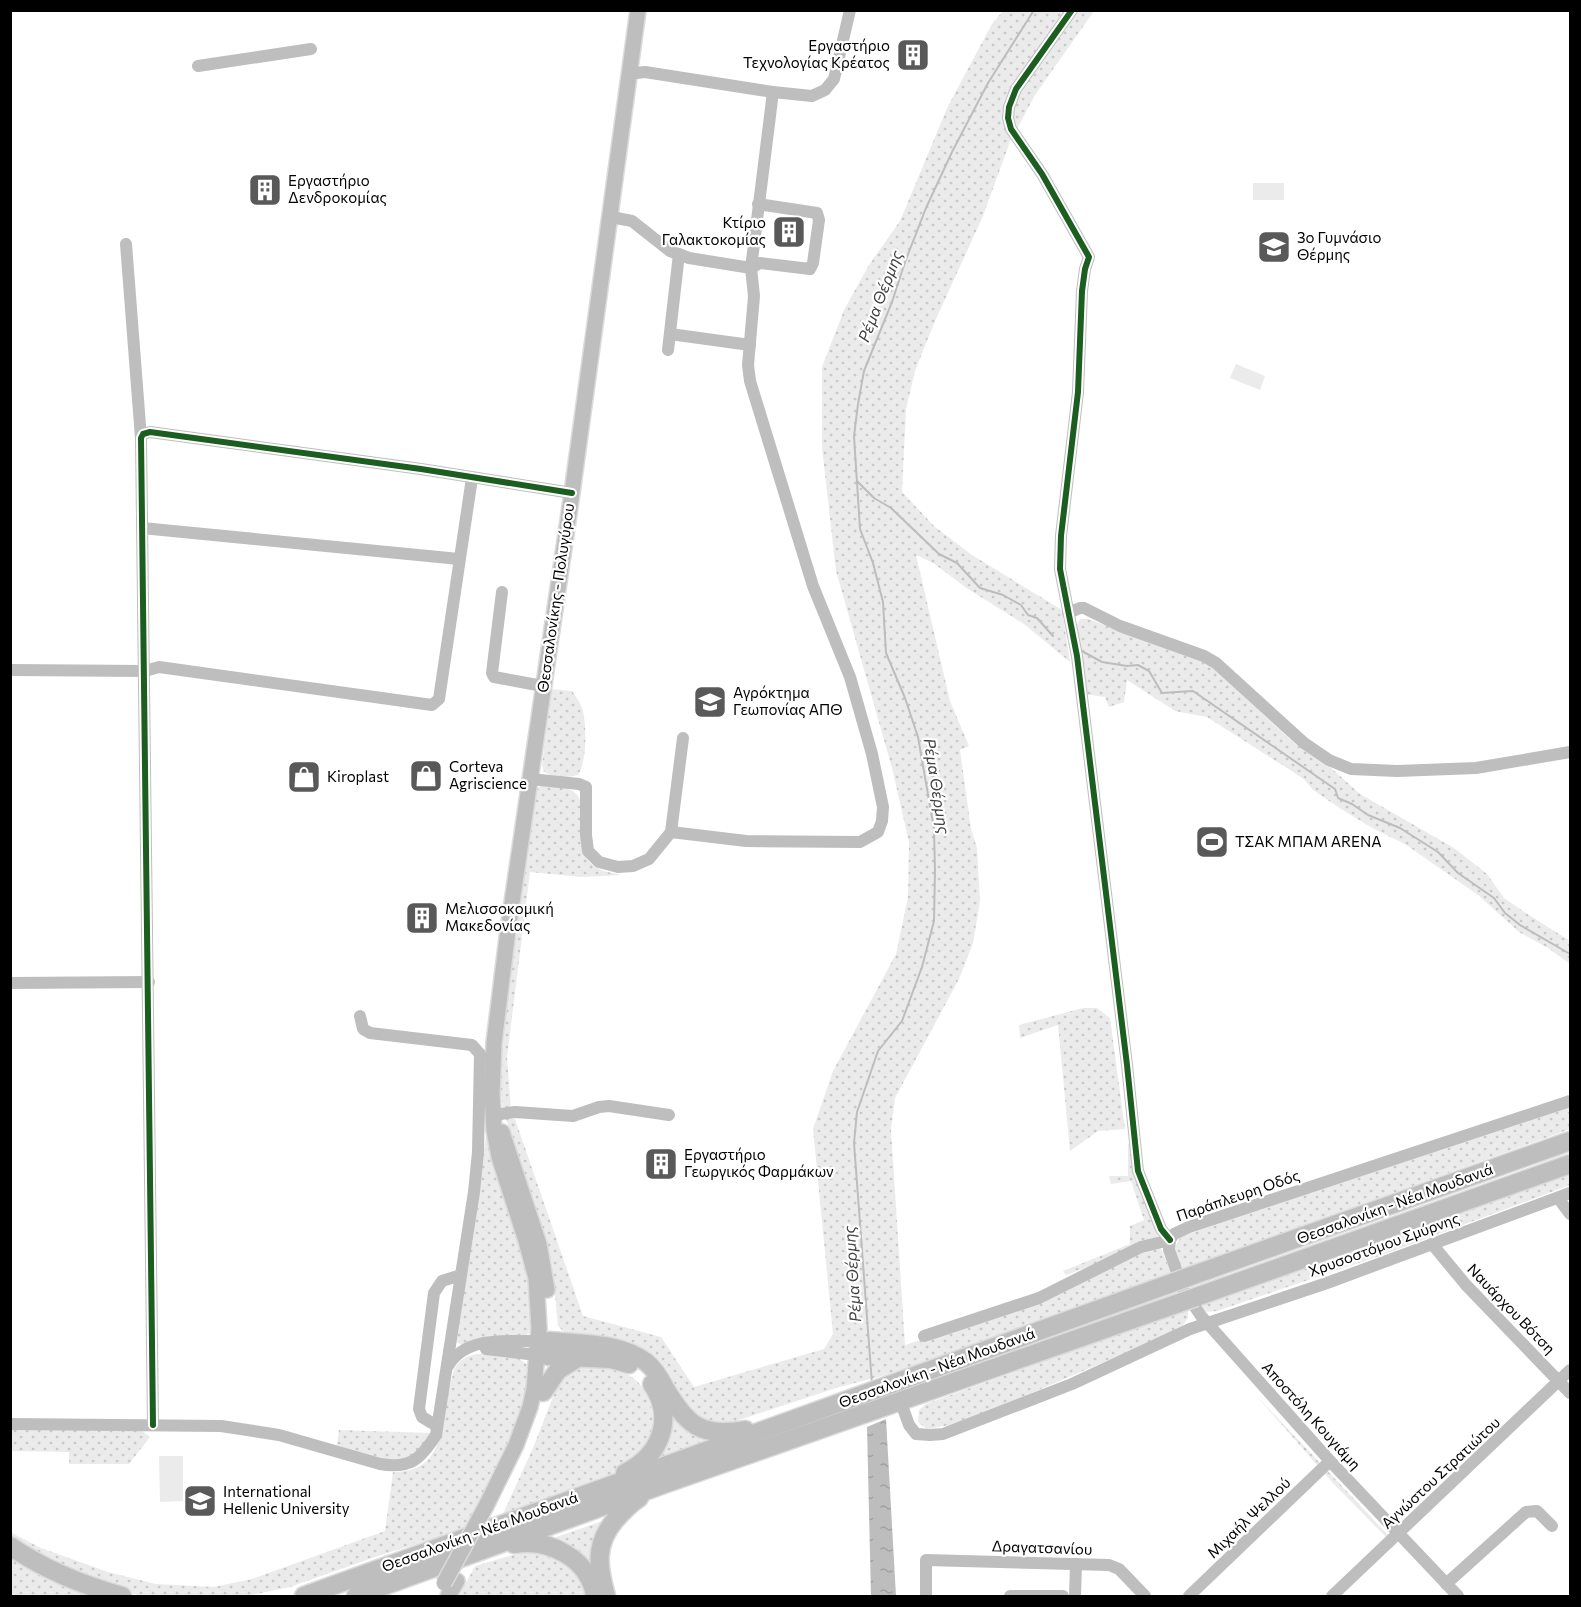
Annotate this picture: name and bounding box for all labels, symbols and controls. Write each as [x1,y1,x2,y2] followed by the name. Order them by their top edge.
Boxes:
[743,36,890,71] place label: Εργαστήριο Τεχνολογίας Κρέατος
[895,37,931,73] building icon: Εργαστήριο Τεχνολογίας Κρέατος
[288,171,387,206] place label: Εργαστήριο Δενδροκομίας
[247,172,283,208] building icon: Εργαστήριο Δενδροκομίας
[662,213,766,248] place label: Κτίριο Γαλακτοκομίας
[771,214,807,250] building icon: Κτίριο Γαλακτοκομίας
[1297,228,1382,263] place label: 3ο Γυμνάσιο Θέρμης
[1256,229,1292,265] school or university icon: 3ο Γυμνάσιο Θέρμης
[853,247,906,344] water label: Ρέμα Θέρμης
[533,502,577,694] street label: Θεσσαλονίκης - Πολυγύρου
[733,683,843,718] place label: Αγρόκτημα Γεωπονίας ΑΠΘ
[692,684,728,720] school or university icon: Αγρόκτημα Γεωπονίας ΑΠΘ
[921,737,954,835] water label: Ρέμα Θέρμης
[449,757,527,792] place label: Corteva Agriscience
[408,758,444,794] shop icon: Corteva Agriscience
[286,759,322,795] shop icon: Kiroplast
[327,767,389,785] place label: Kiroplast
[1194,824,1230,860] sports icon: ΤΣΑΚ ΜΠΑΜ ARENA
[1235,832,1382,850] place label: ΤΣΑΚ ΜΠΑΜ ARENA
[445,899,554,934] place label: Μελισσοκομική Μακεδονίας
[404,900,440,936] building icon: Μελισσοκομική Μακεδονίας
[684,1145,834,1180] place label: Εργαστήριο Γεωργικός Φαρμάκων
[643,1146,679,1182] building icon: Εργαστήριο Γεωργικός Φαρμάκων
[1294,1159,1495,1247] street label: Θεσσαλονίκη - Νέα Μουδανιά
[1174,1166,1302,1225] street label: Παράπλευρη Οδός
[1306,1208,1461,1280] street label: Χρυσοστόμου Σμύρνης
[839,1225,864,1323] water label: Ρέμα Θέρμης
[1464,1259,1559,1357] street label: Ναυάρχου Βότση
[836,1323,1037,1411] street label: Θεσσαλονίκη - Νέα Μουδανιά
[1259,1358,1365,1473] street label: Αποστόλη Κουγιάμη
[1377,1413,1503,1532] street label: Αγνώστου Στρατιώτου
[1203,1473,1294,1561] street label: Μιχαήλ Ψελλού
[223,1482,350,1517] place label: International Hellenic University
[182,1483,218,1519] school or university icon: International Hellenic University
[379,1487,580,1575] street label: Θεσσαλονίκη - Νέα Μουδανιά
[991,1536,1093,1558] street label: Δραγατσανίου

